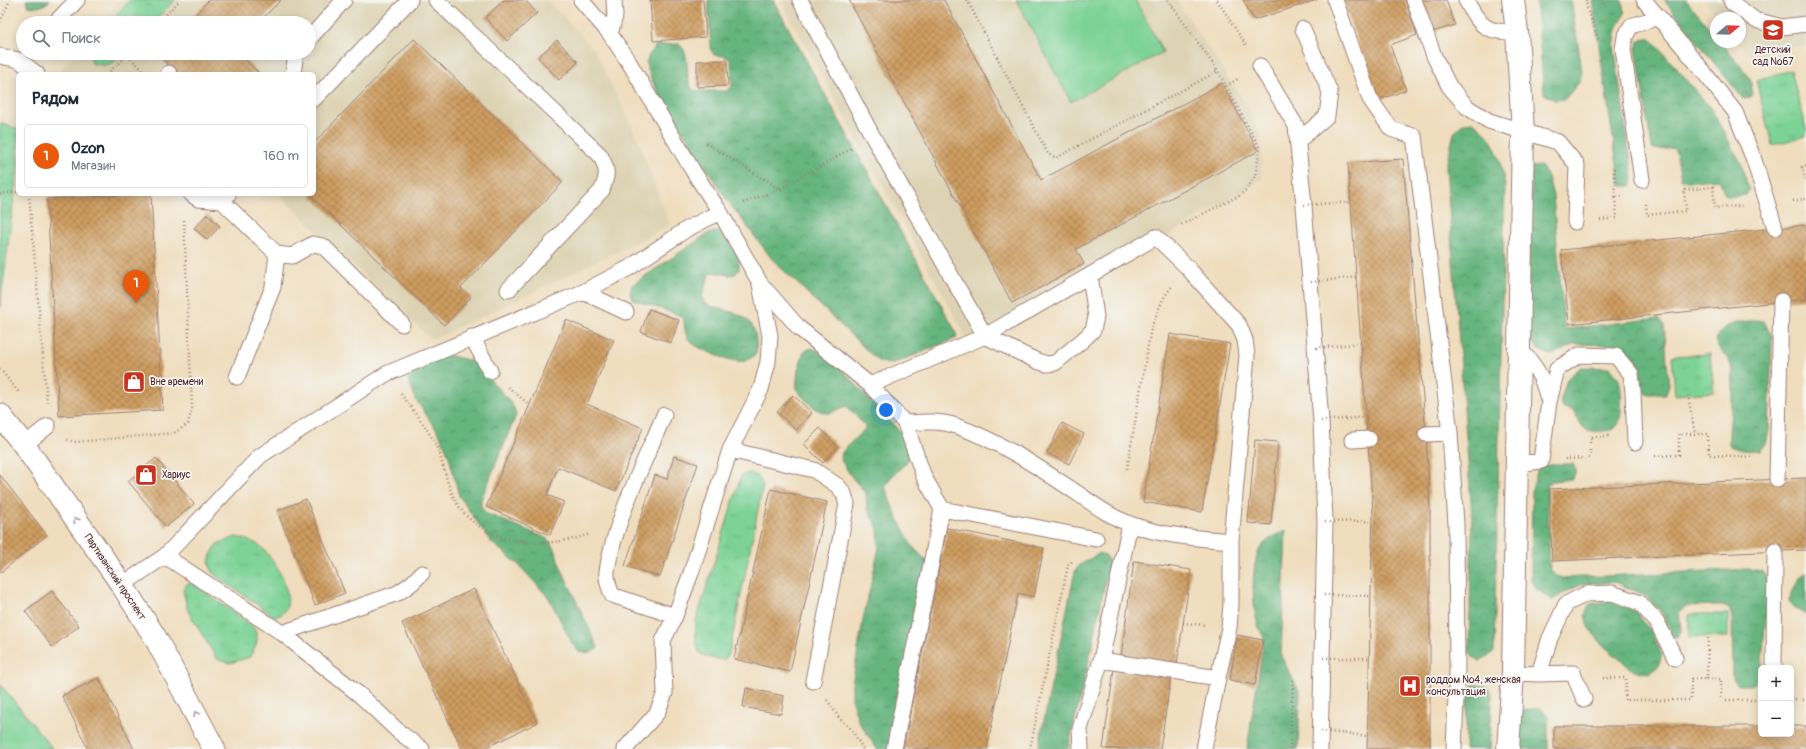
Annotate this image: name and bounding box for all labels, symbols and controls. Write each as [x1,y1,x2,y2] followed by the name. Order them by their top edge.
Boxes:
[1710,12,1746,48] north arrow
[16,16,316,60] search box
[1760,17,1786,43] school or university icon: Детский сад №67
[30,27,52,49] icon: search
[62,29,101,48] text: Поиск
[1752,44,1794,68] place label: Детский сад №67
[32,88,79,109] text: Рядом
[71,139,105,158] text: Ozon
[43,148,49,164] text: 1
[263,148,299,164] text: 160 m
[71,158,115,174] text: Магазин
[123,270,149,303] pin: 1
[121,369,147,395] shop icon: Вне времени
[150,376,204,388] place label: Вне времени
[876,400,896,420] your location
[133,462,159,488] shop icon: Хариус
[162,469,191,481] place label: Хариус
[74,518,81,525] one-way arrow
[82,532,148,622] street label: Партизанский проспект
[1758,665,1794,737] map controls
[1758,665,1794,701] button: +
[1397,673,1423,699] hospital icon: роддом №4, женская консультация
[1426,674,1521,698] place label: роддом №4, женская консультация
[1758,701,1794,737] button: −
[193,711,200,719] one-way arrow

